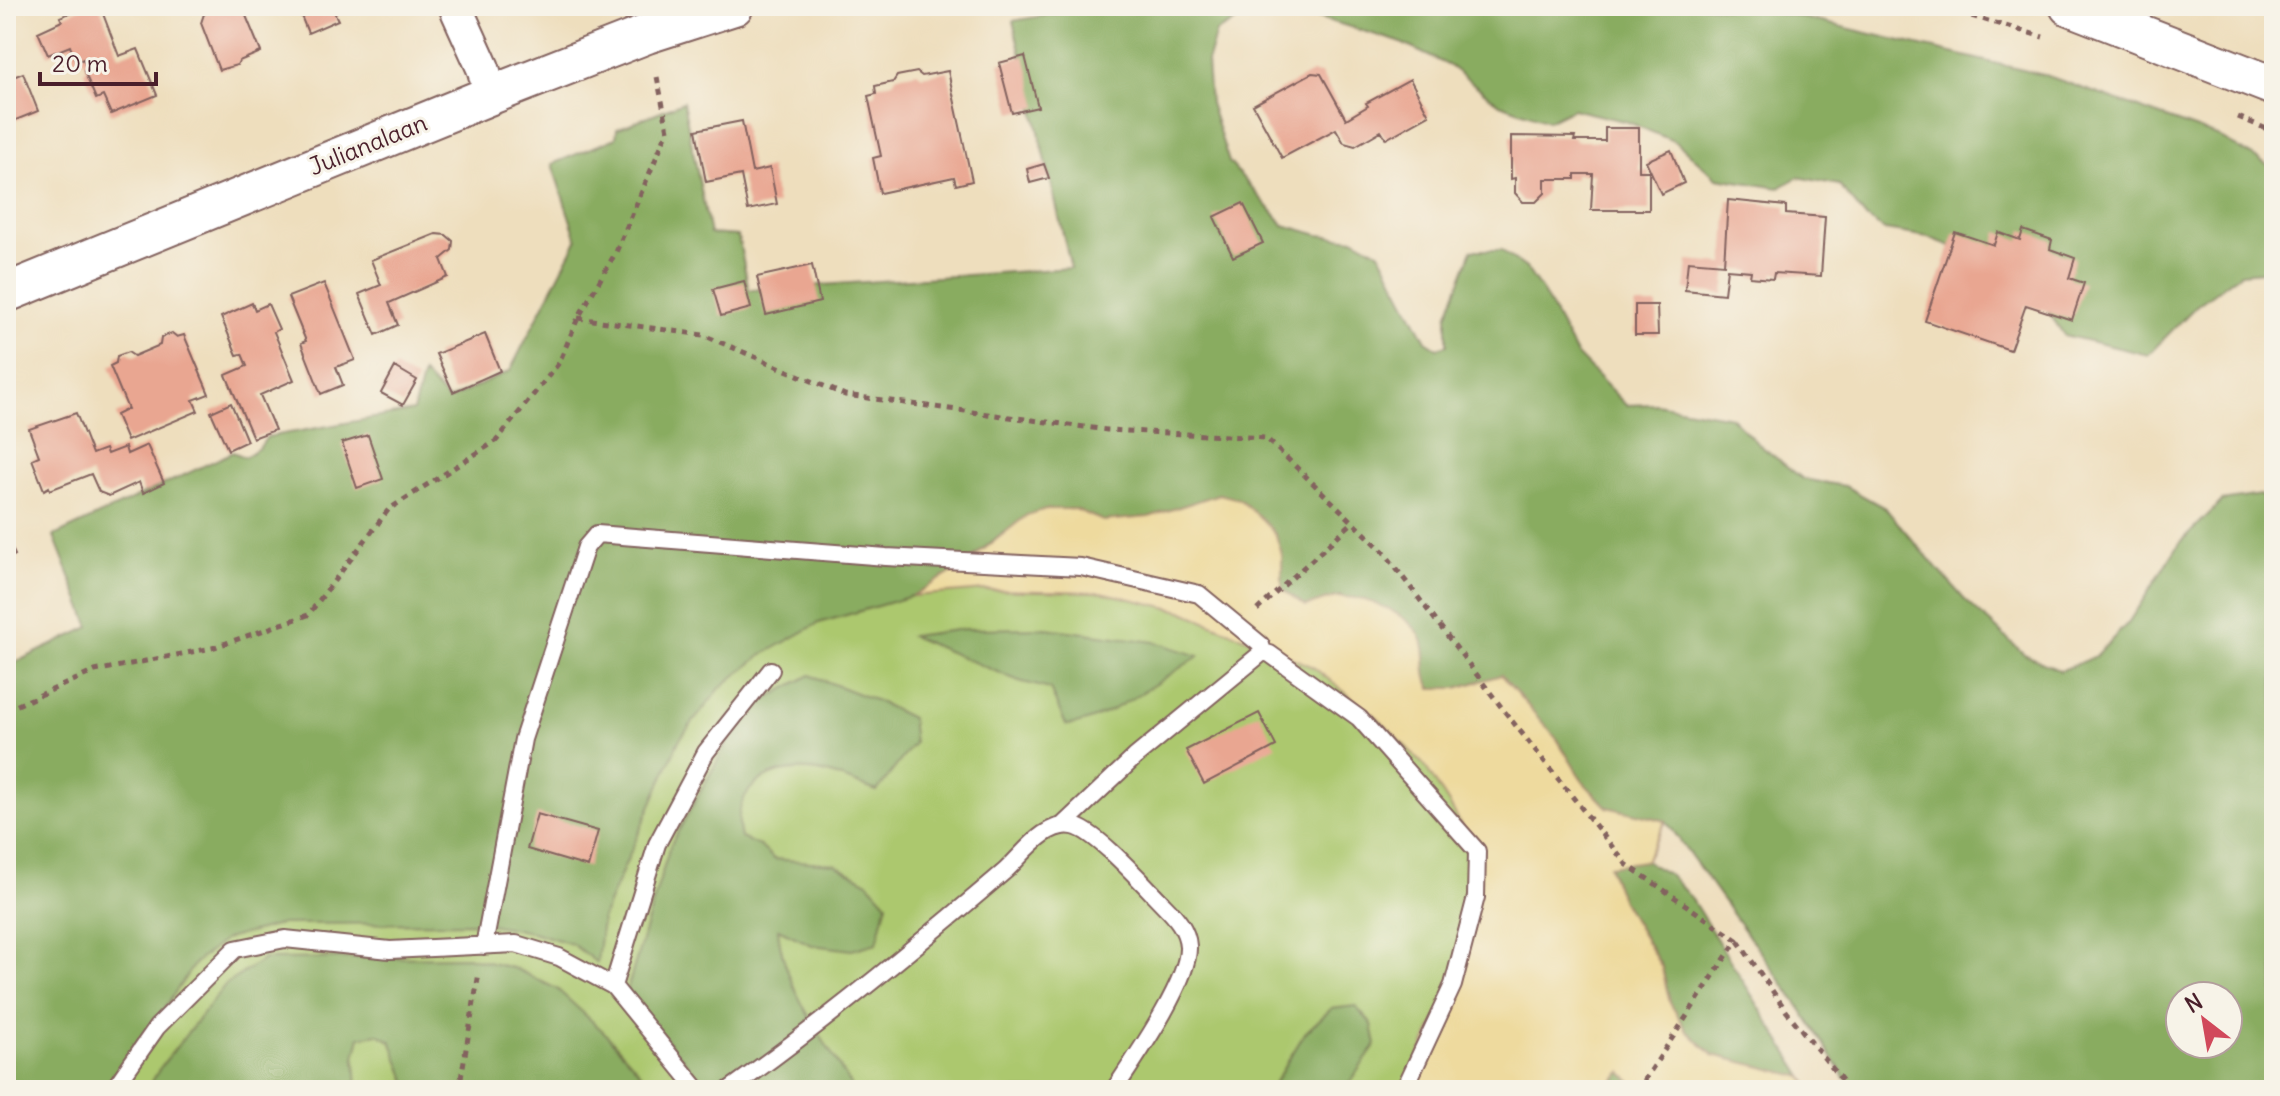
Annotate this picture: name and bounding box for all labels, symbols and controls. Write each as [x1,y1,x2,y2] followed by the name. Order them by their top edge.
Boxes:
[40,36,156,86] scale bar
[52,48,108,78] text: 20 m
[304,107,431,181] street label: Julianalaan
[2164,980,2244,1060] north arrow
[2180,987,2207,1019] text: N

